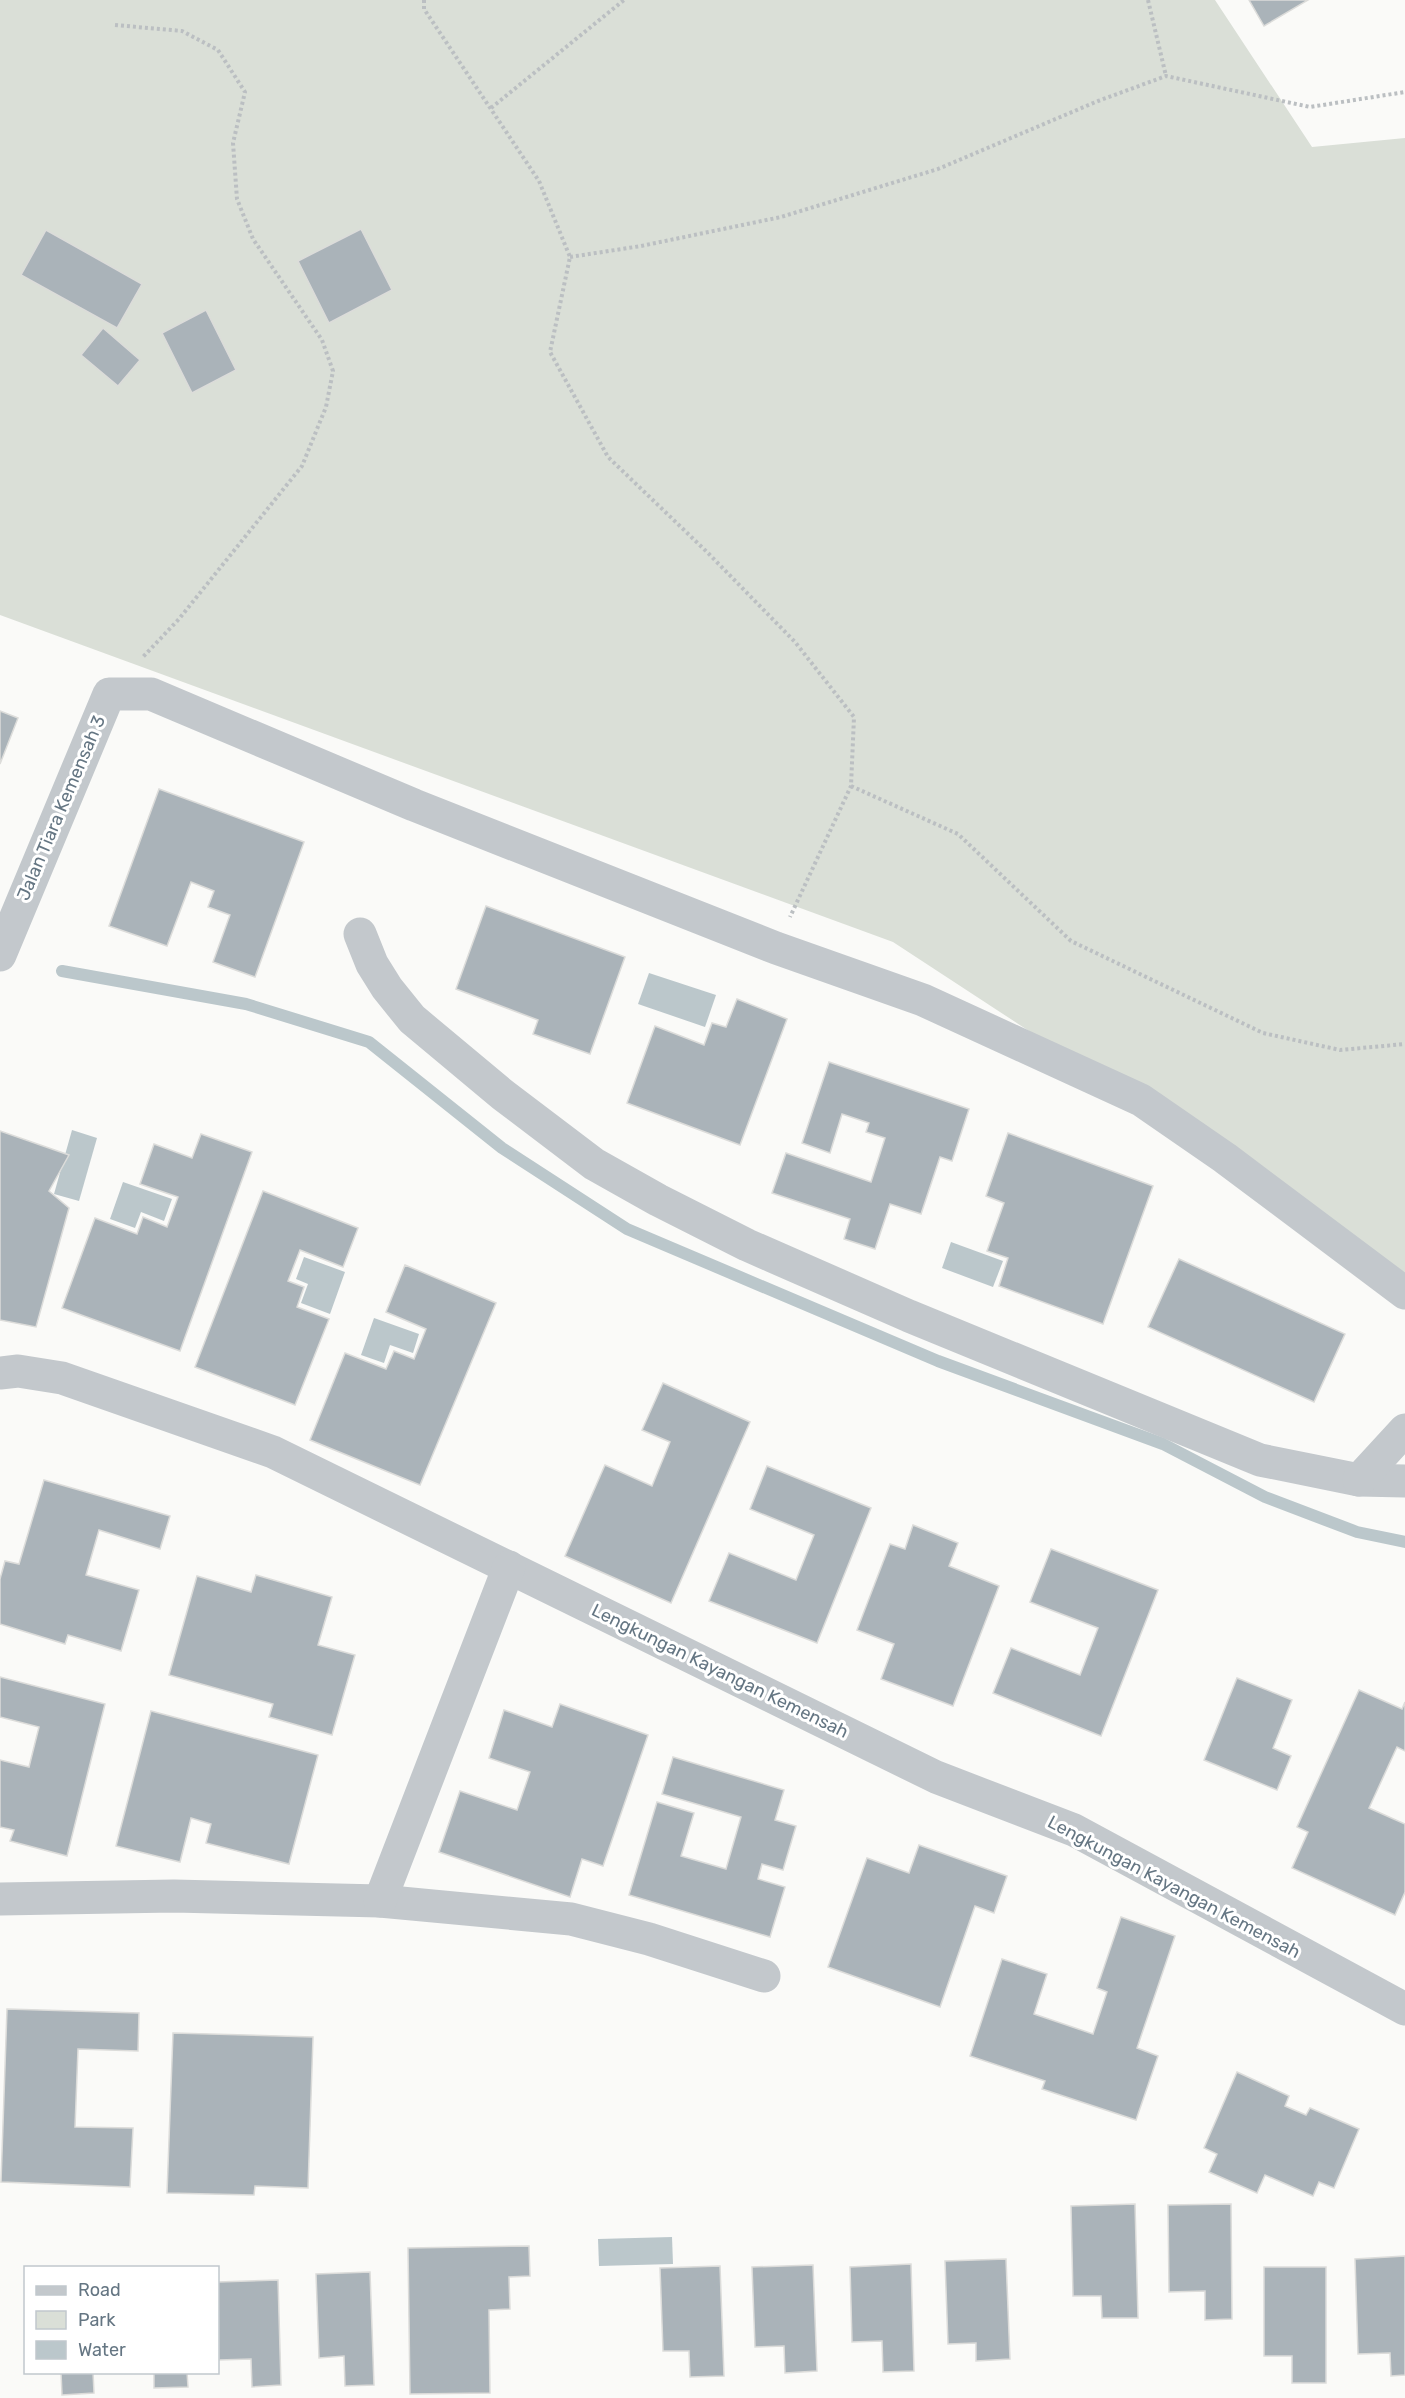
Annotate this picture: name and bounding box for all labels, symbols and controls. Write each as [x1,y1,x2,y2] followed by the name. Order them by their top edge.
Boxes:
[12,712,110,904] street label: Jalan Tiara Kemensah 3
[588,1599,852,1743] street label: Lengkungan Kayangan Kemensah
[1044,1811,1304,1963] street label: Lengkungan Kayangan Kemensah
[24,2266,219,2374] legend
[78,2279,121,2301] text: Road
[78,2309,116,2331] text: Park
[78,2339,126,2361] text: Water

